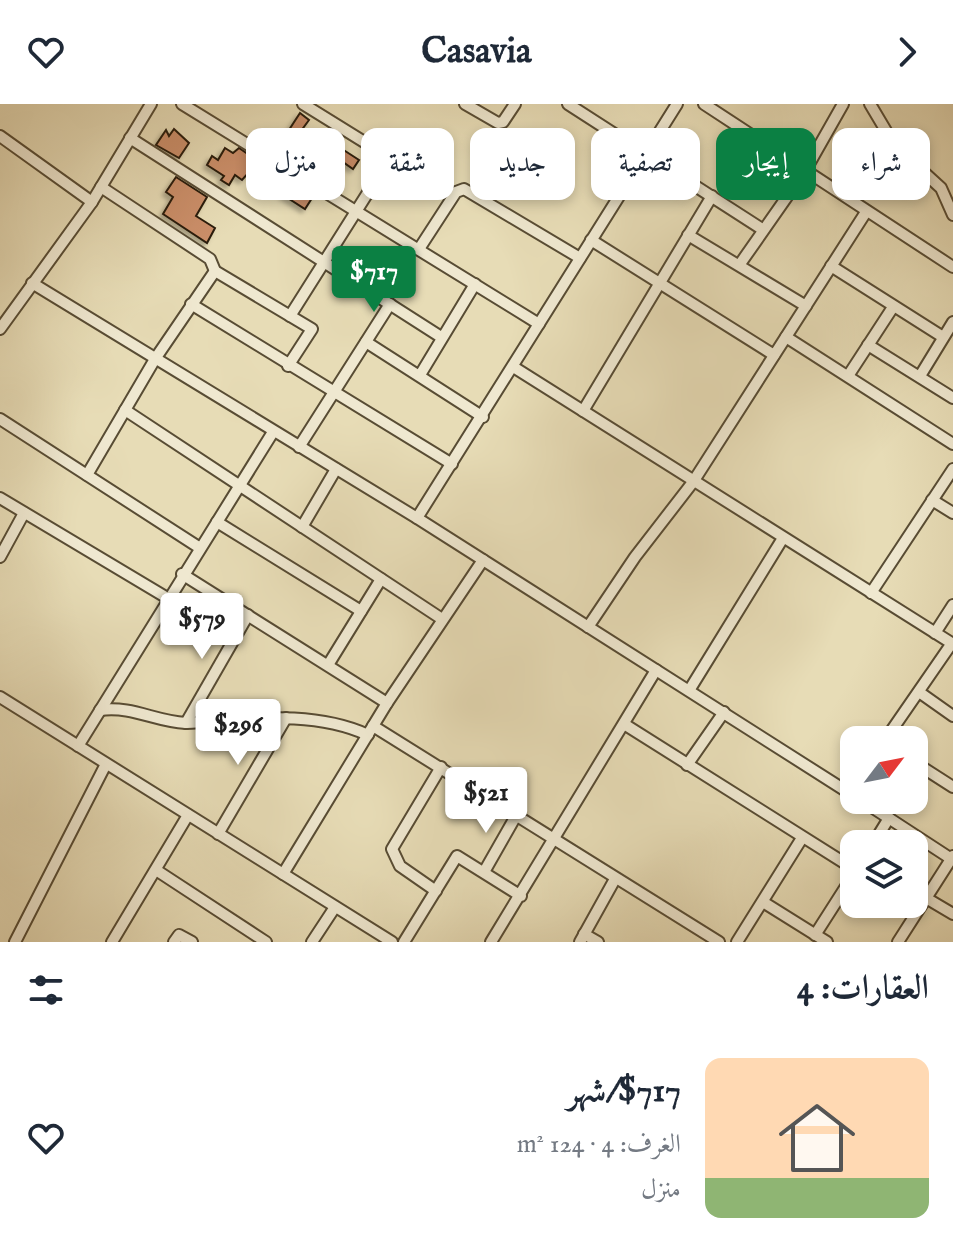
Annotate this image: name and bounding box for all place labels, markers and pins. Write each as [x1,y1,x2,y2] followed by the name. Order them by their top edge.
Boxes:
[327,246,421,314] pin: $717
[155,593,249,661] pin: $579
[191,699,285,767] pin: $296
[439,767,533,835] pin: $521

